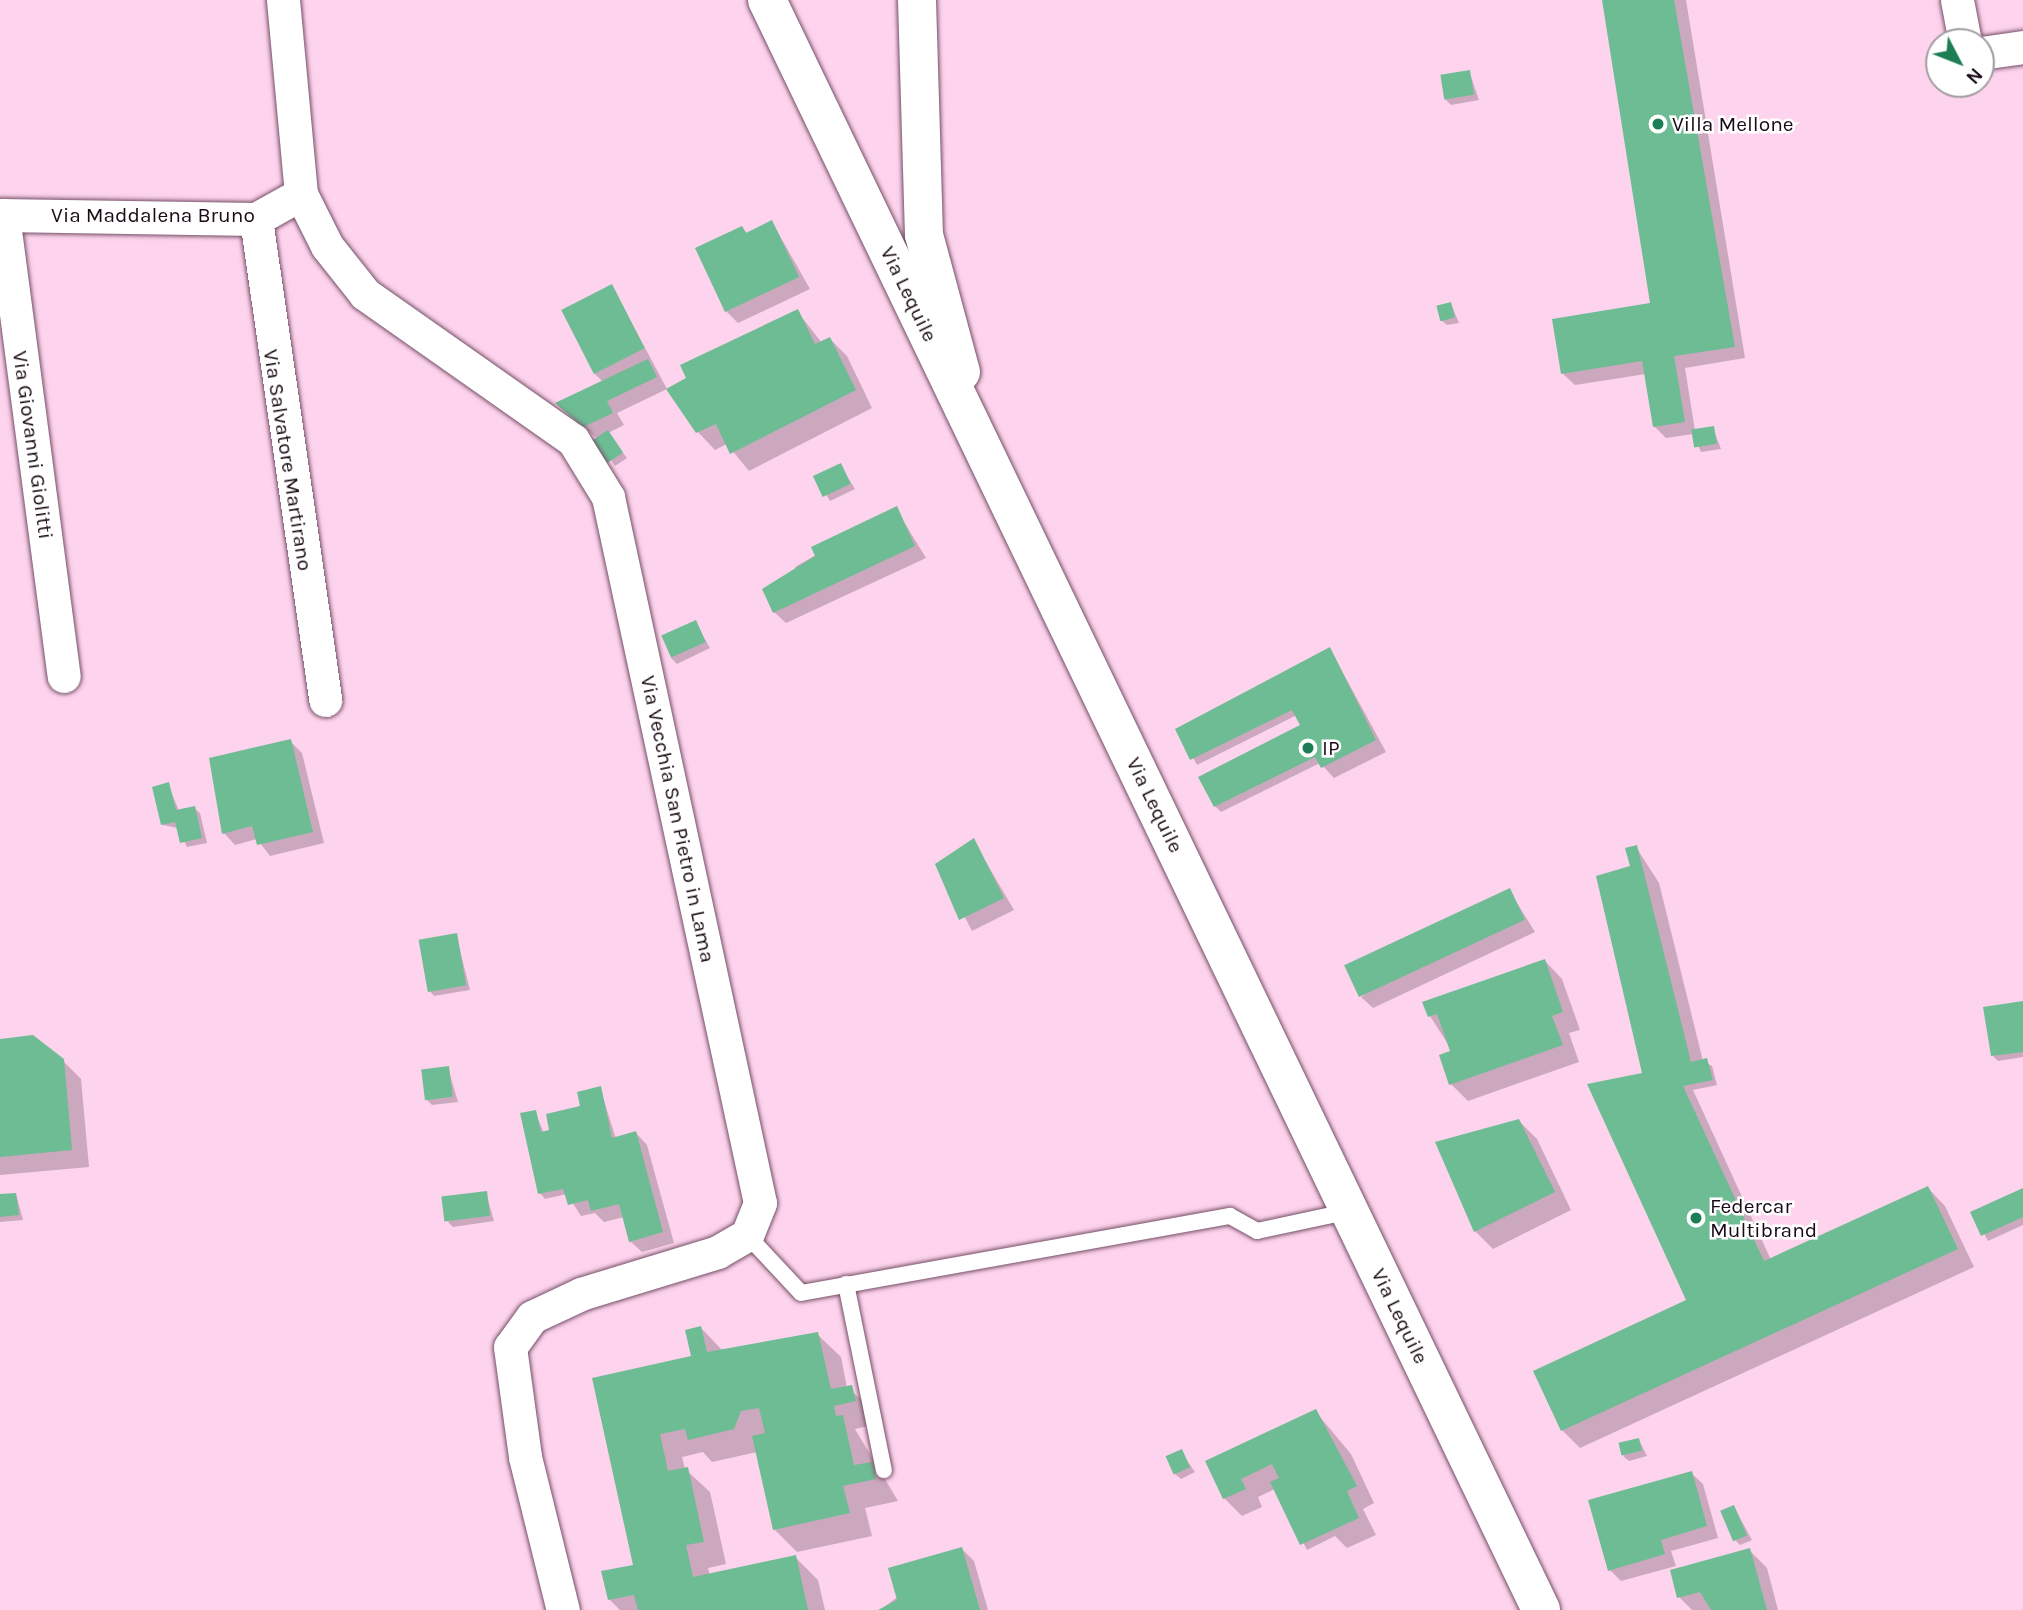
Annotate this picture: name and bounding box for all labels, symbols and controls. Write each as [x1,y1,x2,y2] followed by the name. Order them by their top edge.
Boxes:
[1925,28,1995,98] north arrow
[1961,63,1987,88] text: N
[1672,111,1794,137] place label: Villa Mellone
[1650,116,1666,132] marker: Villa Mellone
[51,202,255,228] street label: Via Maddalena Bruno
[875,242,943,346] street label: Via Lequile
[258,347,318,573] street label: Via Salvatore Martirano
[7,349,59,541] street label: Via Giovanni Giolitti
[635,673,721,965] street label: Via Vecchia San Pietro in Lama
[1322,735,1340,761] place label: IP
[1300,740,1316,756] marker: IP
[1121,753,1189,857] street label: Via Lequile
[1710,1193,1817,1243] place label: Federcar Multibrand
[1688,1210,1704,1226] marker: Federcar Multibrand
[1366,1264,1434,1368] street label: Via Lequile

